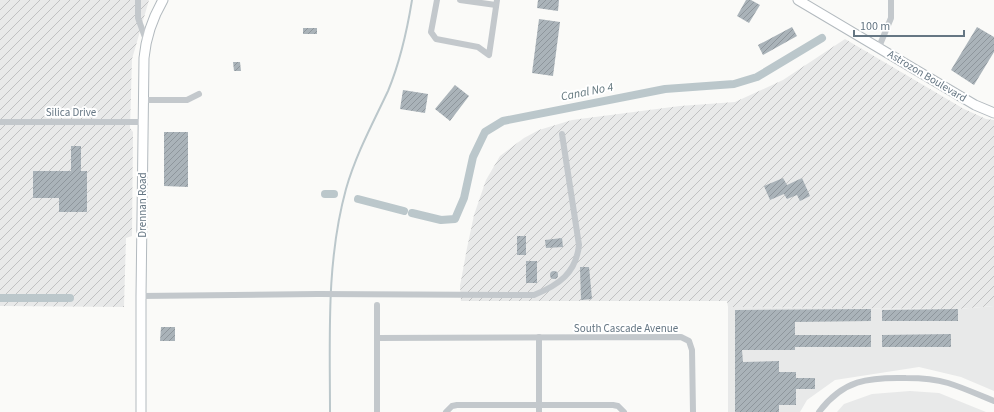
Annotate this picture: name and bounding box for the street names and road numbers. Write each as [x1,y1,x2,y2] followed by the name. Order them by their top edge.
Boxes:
[885,46,969,106] street label: Astrozon Boulevard
[46,105,97,120] street label: Silica Drive
[135,172,150,238] street label: Drennan Road
[574,321,679,336] street label: South Cascade Avenue

